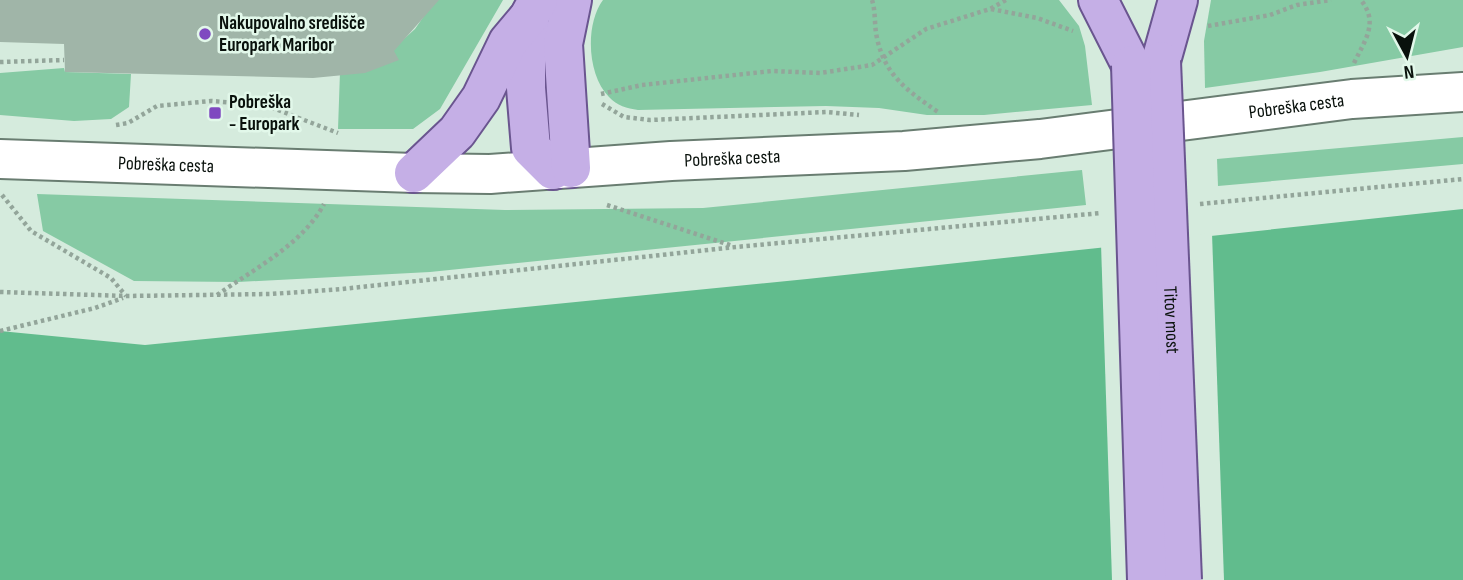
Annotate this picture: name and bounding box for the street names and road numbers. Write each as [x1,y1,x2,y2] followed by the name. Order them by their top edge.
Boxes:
[1247,89,1346,124] street label: Pobreška cesta
[684,145,781,172] street label: Pobreška cesta
[117,151,214,178] street label: Pobreška cesta
[1159,285,1184,354] street label: Titov most

